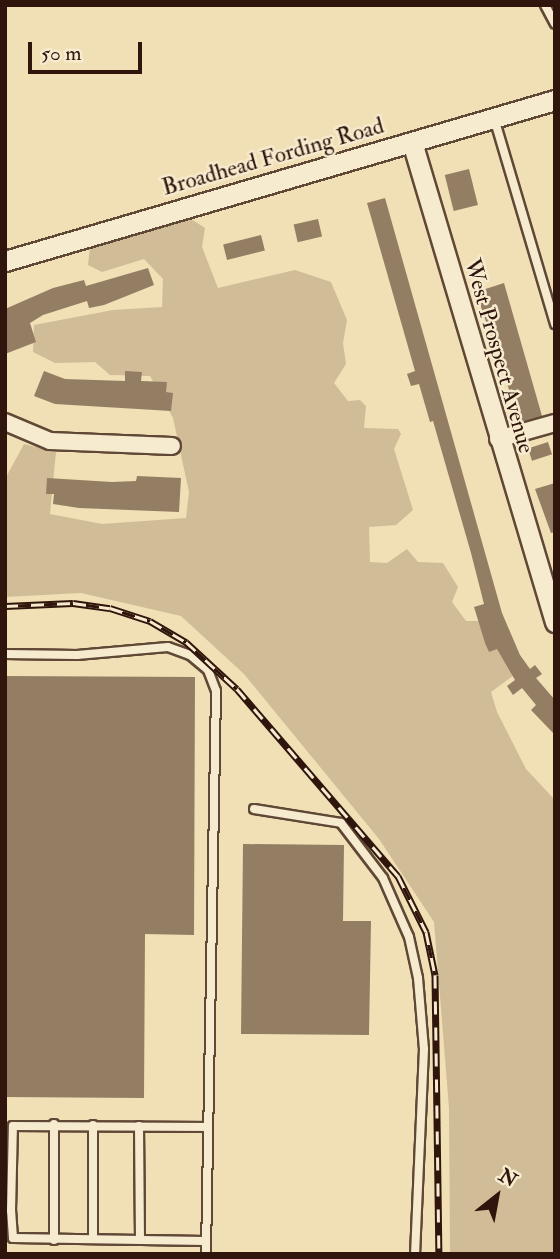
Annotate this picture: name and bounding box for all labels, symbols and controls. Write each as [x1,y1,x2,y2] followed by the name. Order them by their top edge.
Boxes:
[32,28,145,72] scale bar
[41,40,82,67] text: 50 m
[159,112,387,202] street label: Broadhead Fording Road
[458,255,540,457] street label: West Prospect Avenue
[462,1161,532,1231] north arrow
[494,1163,521,1193] text: N

